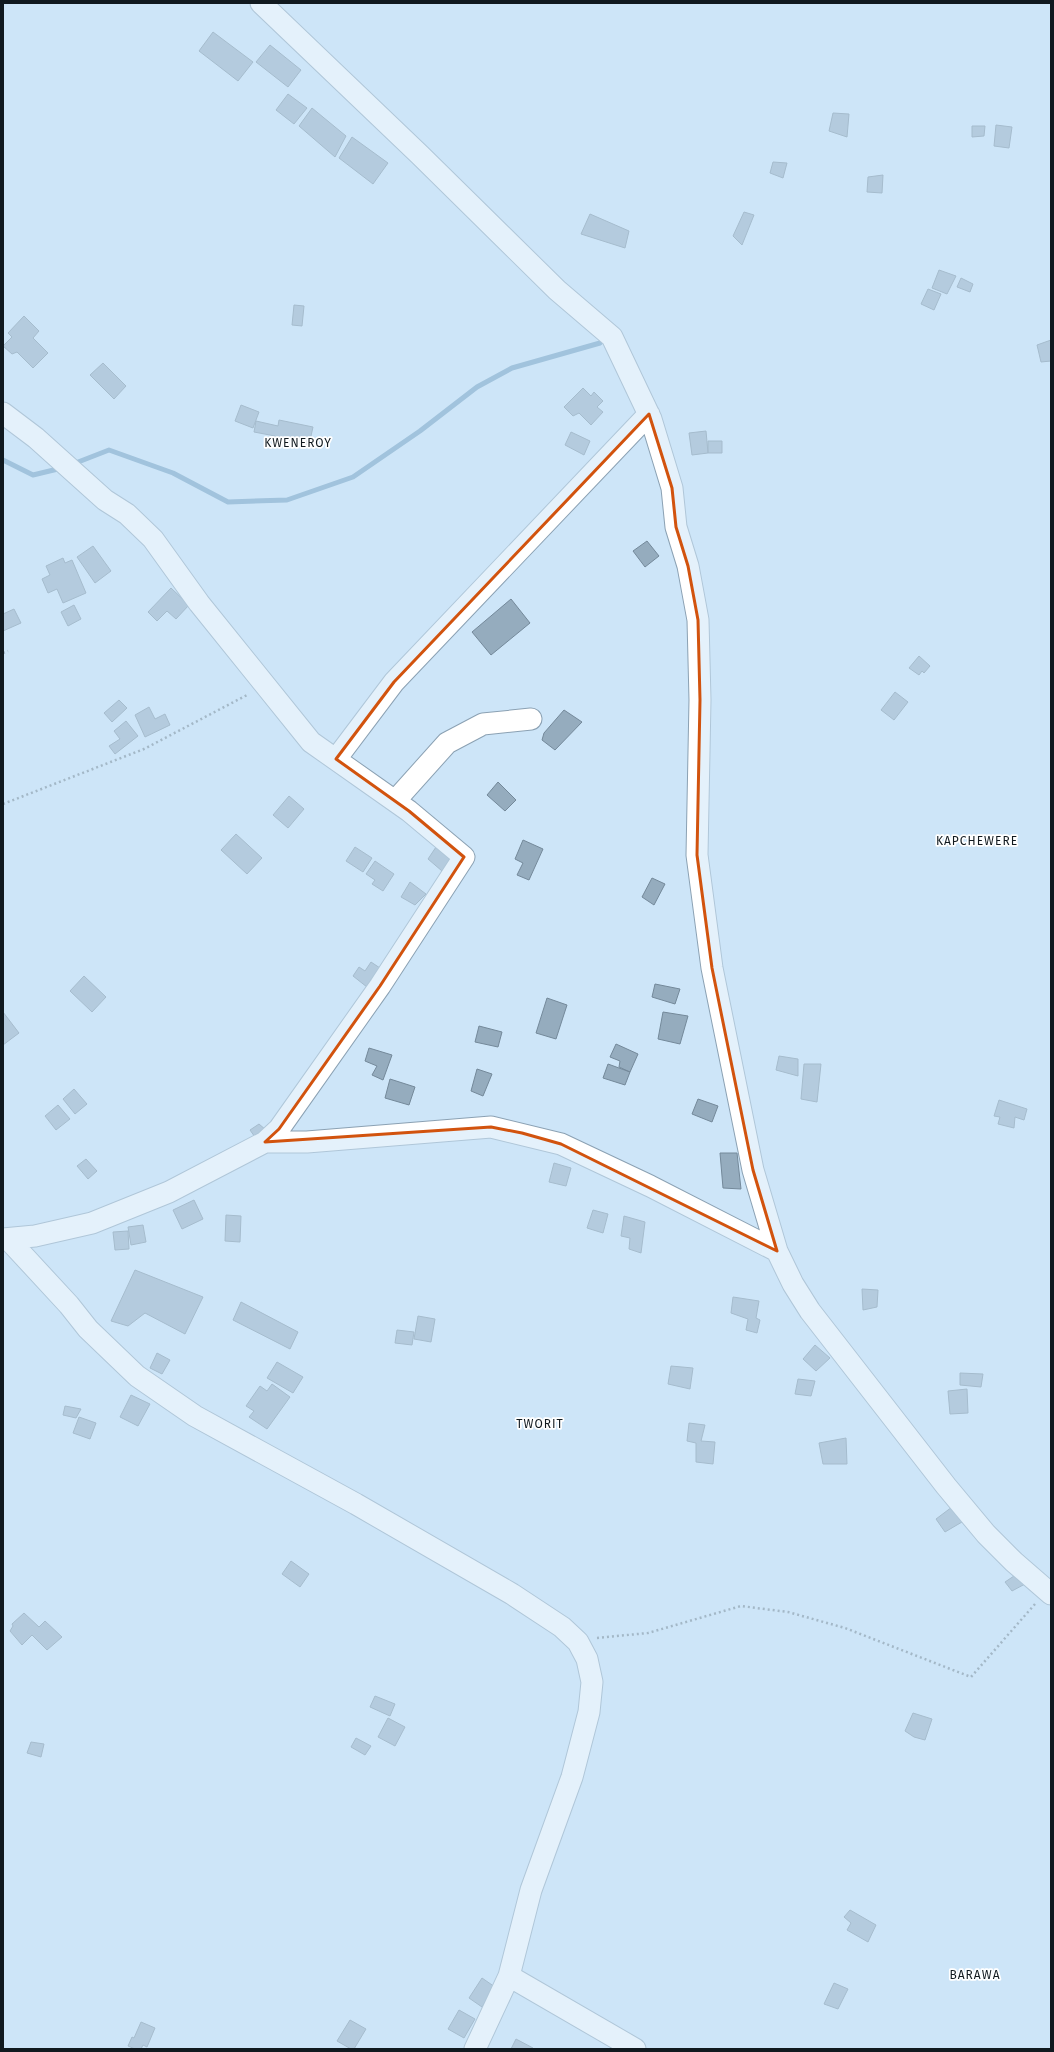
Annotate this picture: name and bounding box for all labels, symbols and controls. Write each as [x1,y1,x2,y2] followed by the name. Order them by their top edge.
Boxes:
[264,436,332,450] district label: KWENEROY
[936,834,1018,848] district label: KAPCHEWERE
[516,1417,564,1431] district label: TWORIT
[949,1968,1001,1982] district label: BARAWA

